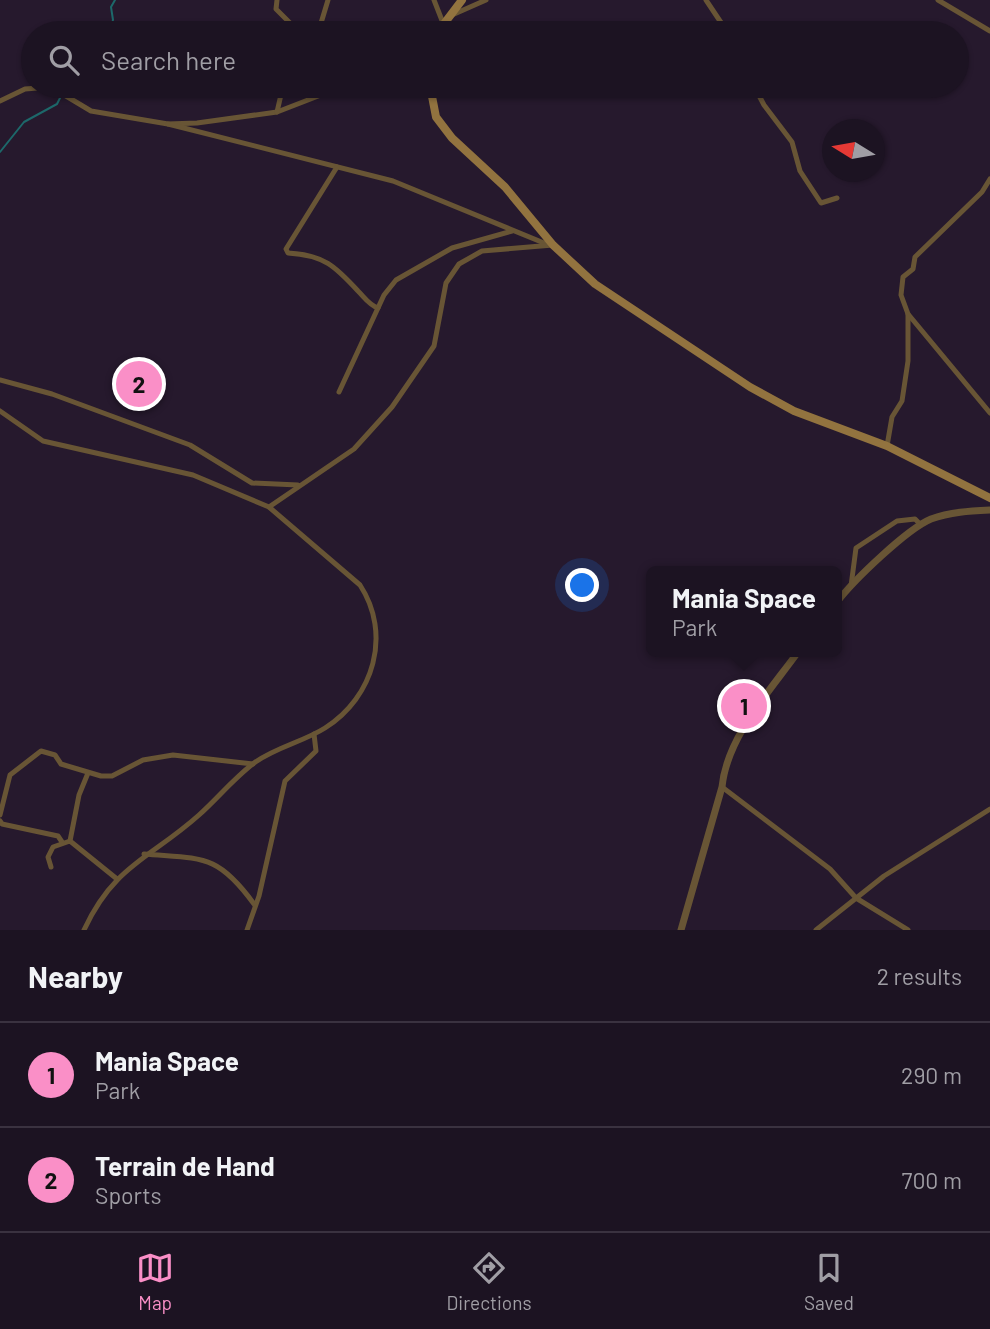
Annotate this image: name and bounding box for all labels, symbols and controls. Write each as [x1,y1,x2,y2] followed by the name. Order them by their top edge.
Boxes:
[21,21,969,98] search box
[45,41,83,79] icon: search
[101,44,236,75] text: Search here
[822,119,885,182] north arrow
[116,358,162,410] pin: 2
[646,566,842,657] popup
[565,568,599,602] your location
[672,582,816,613] text: Mania Space
[672,613,717,641] text: Park
[721,680,767,732] pin: 1
[28,958,123,994] text: Nearby
[877,962,962,990] text: 2 results
[95,1045,239,1076] text: Mania Space
[47,1061,55,1089] text: 1
[901,1061,962,1089] text: 290 m
[95,1076,140,1104] text: Park
[95,1150,275,1181] text: Terrain de Hand
[45,1166,57,1194] text: 2
[902,1166,962,1194] text: 700 m
[95,1181,162,1209] text: Sports
[136,1249,174,1314] tab: Map
[447,1249,532,1314] tab: Directions
[804,1249,854,1314] tab: Saved

